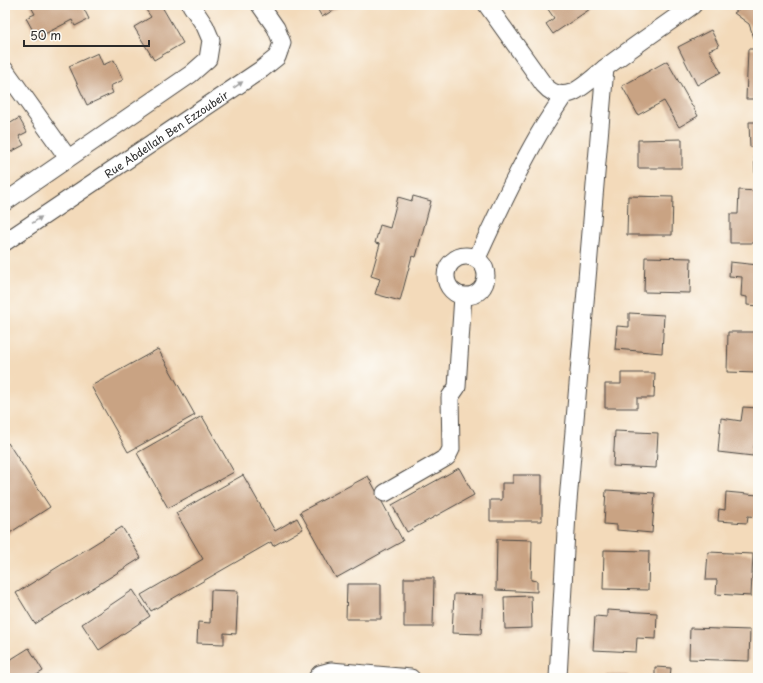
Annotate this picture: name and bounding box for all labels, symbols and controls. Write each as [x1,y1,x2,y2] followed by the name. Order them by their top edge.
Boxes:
[24,22,149,48] scale bar
[30,26,61,44] text: 50 m
[233,81,243,89] one-way arrow
[101,86,231,182] street label: Rue Abdellah Ben Ezzoubeir
[32,216,43,224] one-way arrow

